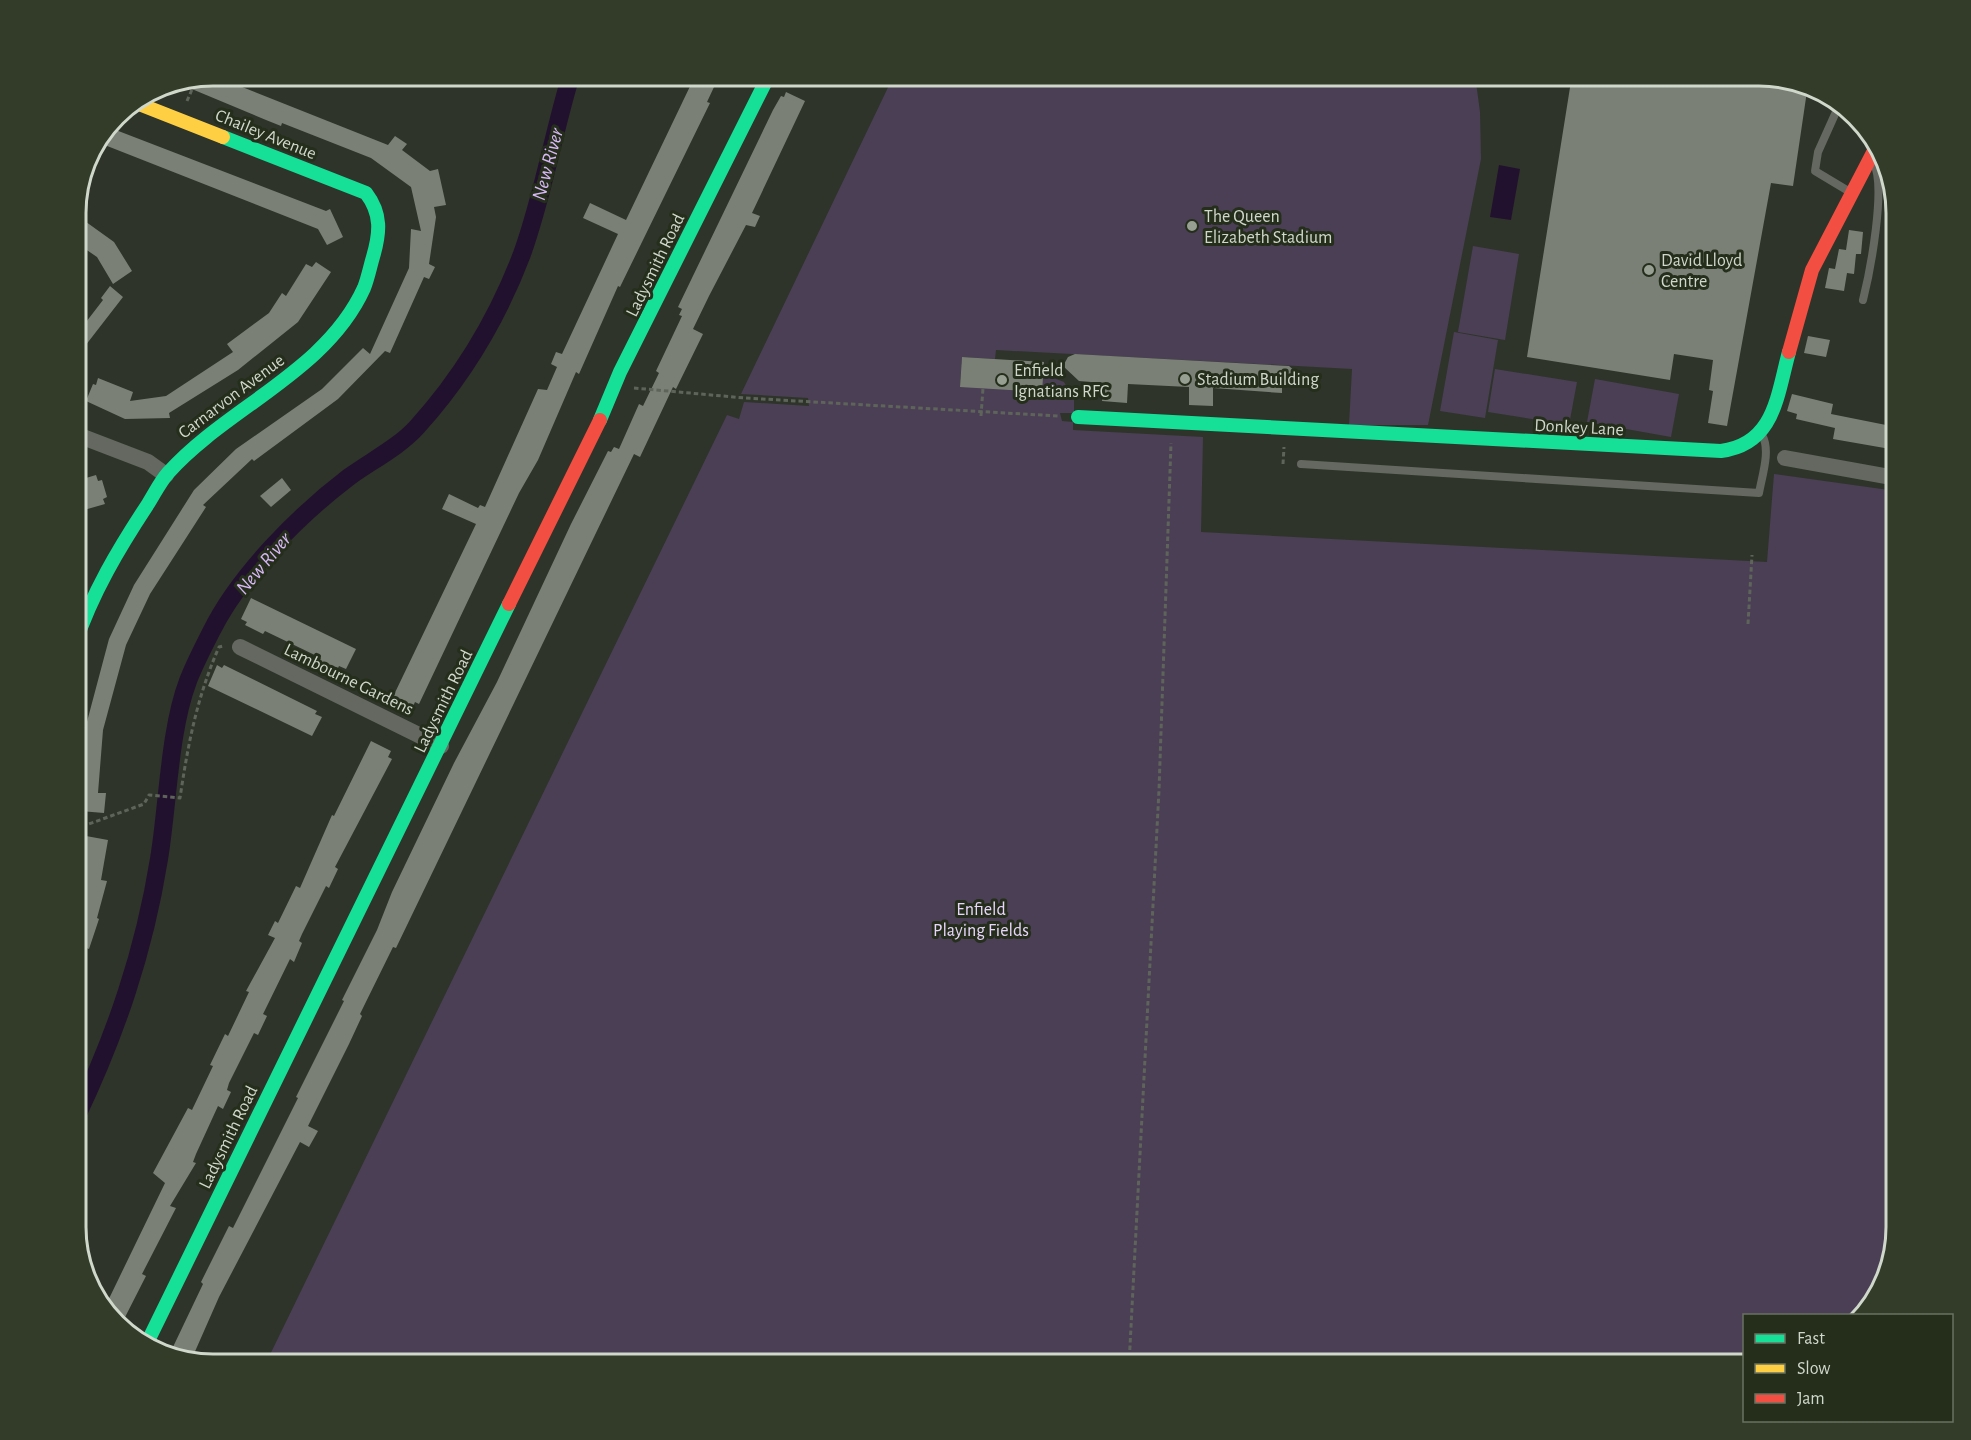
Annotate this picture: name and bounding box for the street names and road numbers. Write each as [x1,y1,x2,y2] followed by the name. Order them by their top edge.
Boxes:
[213,106,319,163] street label: Chailey Avenue
[623,211,689,320] street label: Ladysmith Road
[175,351,288,442] street label: Carnarvon Avenue
[1534,417,1624,439] street label: Donkey Lane
[281,641,416,719] street label: Lambourne Gardens
[411,647,477,756] street label: Ladysmith Road
[196,1083,262,1192] street label: Ladysmith Road

